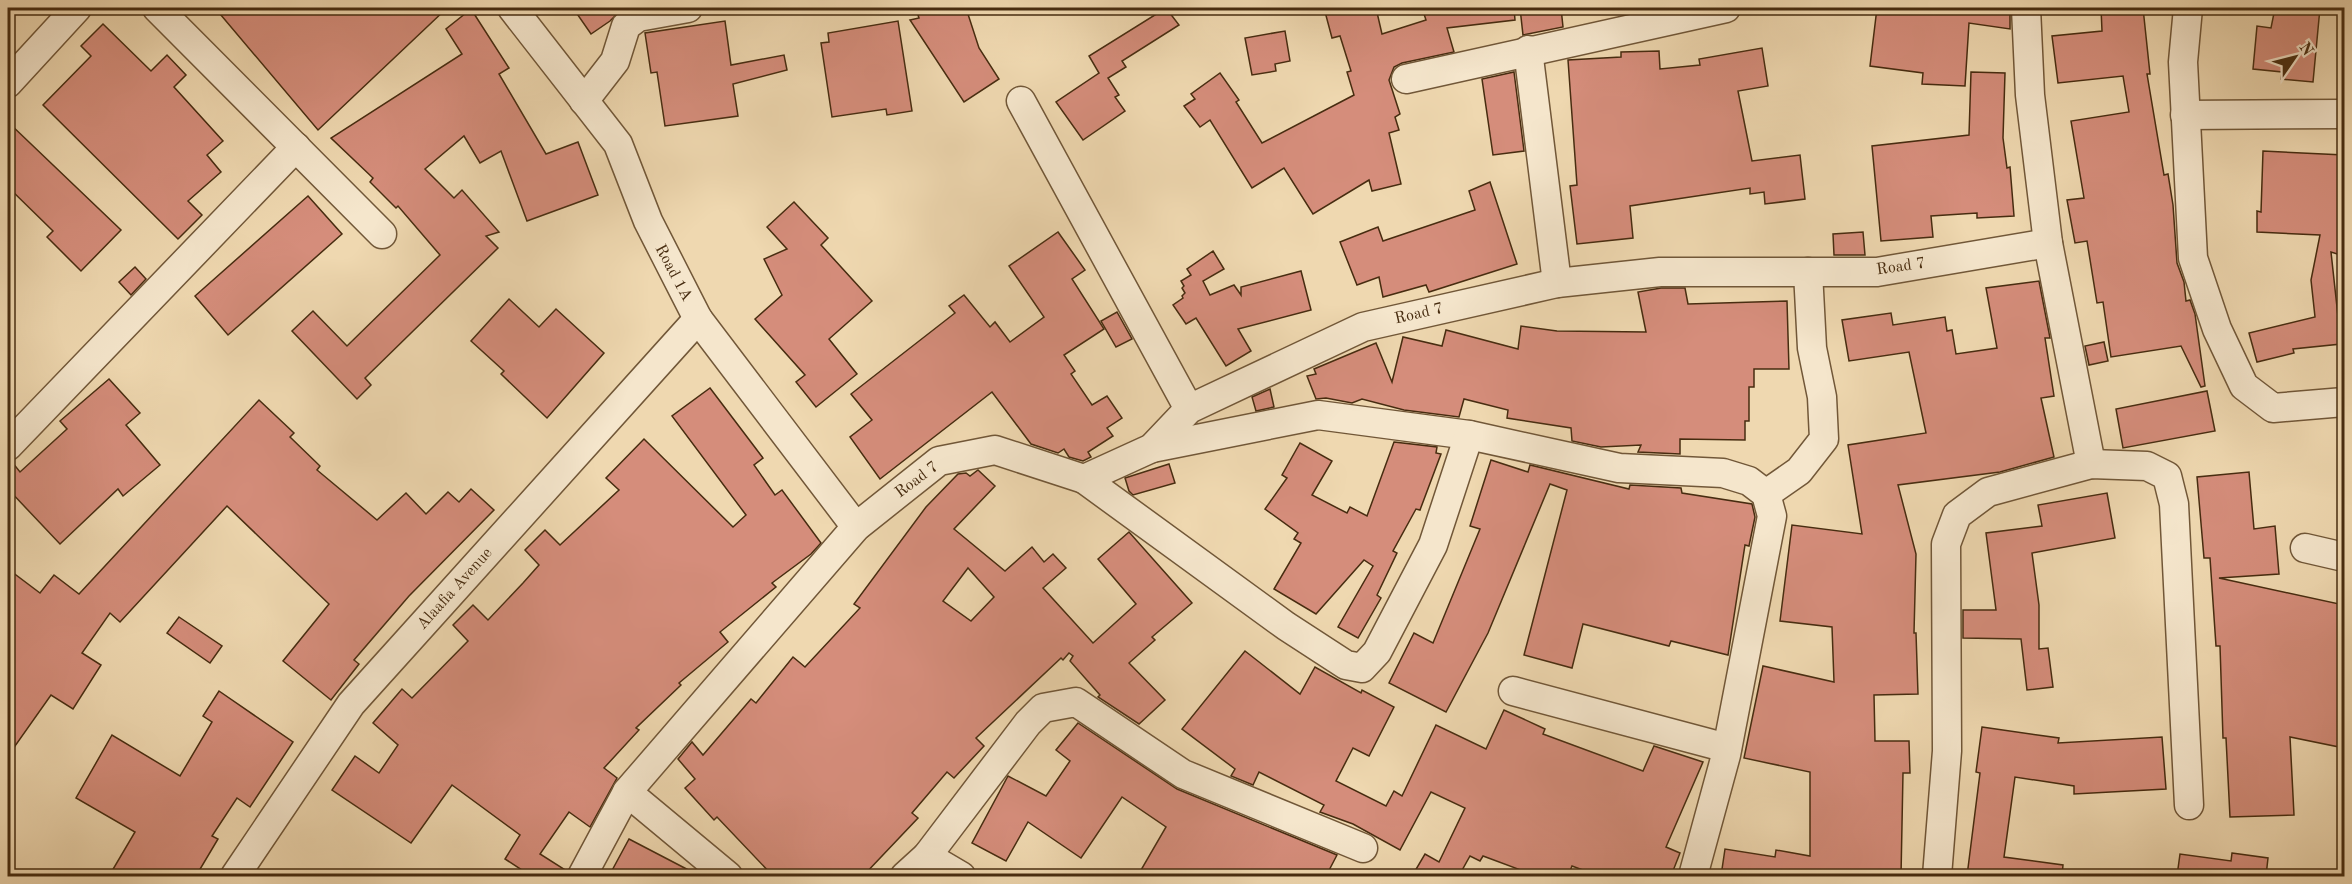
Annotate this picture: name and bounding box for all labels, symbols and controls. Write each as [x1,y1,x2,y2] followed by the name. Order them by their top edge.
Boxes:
[2265,27,2325,87] north arrow
[2296,40,2316,60] text: N
[651,242,695,304] street label: Road 1A
[1875,256,1927,278] street label: Road 7
[1393,301,1445,327] street label: Road 7
[892,459,942,501] street label: Road 7
[414,545,496,633] street label: Alaafia Avenue

